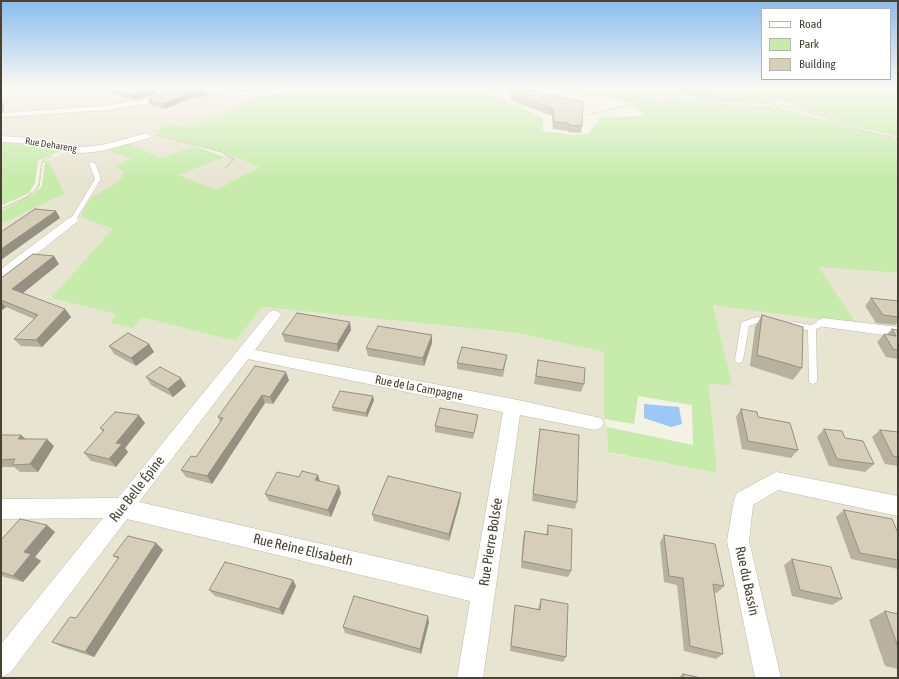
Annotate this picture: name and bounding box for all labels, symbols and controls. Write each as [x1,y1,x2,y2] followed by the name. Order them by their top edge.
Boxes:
[761,8,891,80] legend
[799,17,822,31] text: Road
[799,37,819,51] text: Park
[799,57,836,71] text: Building
[24,135,78,155] street label: Rue Dehareng
[374,372,464,404] street label: Rue de la Campagne
[106,452,168,526] street label: Rue Belle Épine
[476,497,506,587] street label: Rue Pierre Bolsée
[251,530,355,570] street label: Rue Reine Elisabeth
[731,545,763,617] street label: Rue du Bassin

